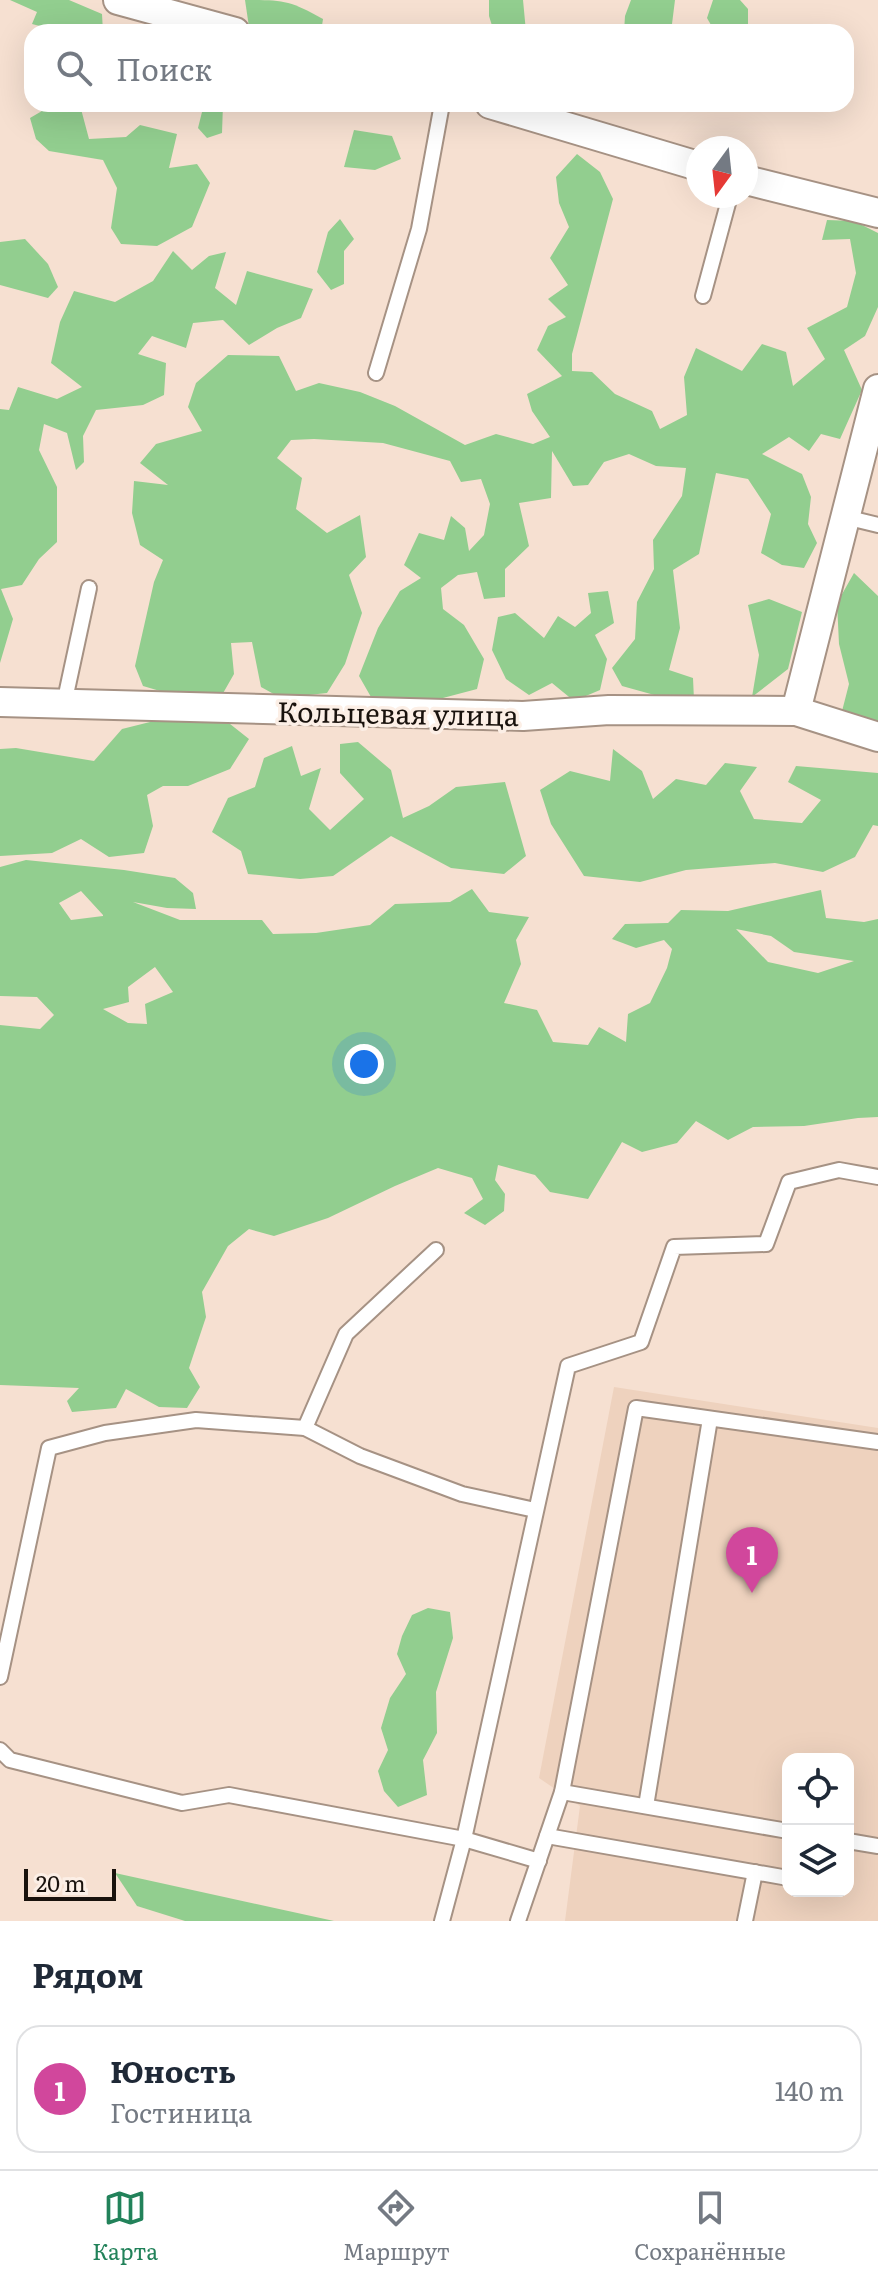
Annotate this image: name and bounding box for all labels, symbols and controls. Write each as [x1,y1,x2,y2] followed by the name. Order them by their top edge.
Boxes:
[24,24,854,112] search box
[52,46,96,90] icon: search
[116,46,212,90] text: Поиск
[686,136,758,208] north arrow
[277,689,519,735] street label: Кольцевая улица
[344,1044,384,1084] your location
[726,1527,778,1593] pin: 1
[782,1753,854,1897] map controls
[782,1753,854,1825] button: locate
[782,1825,854,1897] button: layers
[24,1865,116,1901] scale bar
[36,1866,86,1899] text: 20 m
[32,1948,144,1998] text: Рядом
[110,2048,236,2092] text: Юность
[55,2070,65,2109] text: 1
[775,2070,844,2109] text: 140 m
[110,2092,252,2131] text: Гостиница
[92,2186,158,2267] tab: Карта
[343,2186,450,2267] tab: Маршрут
[634,2186,786,2267] tab: Сохранённые

